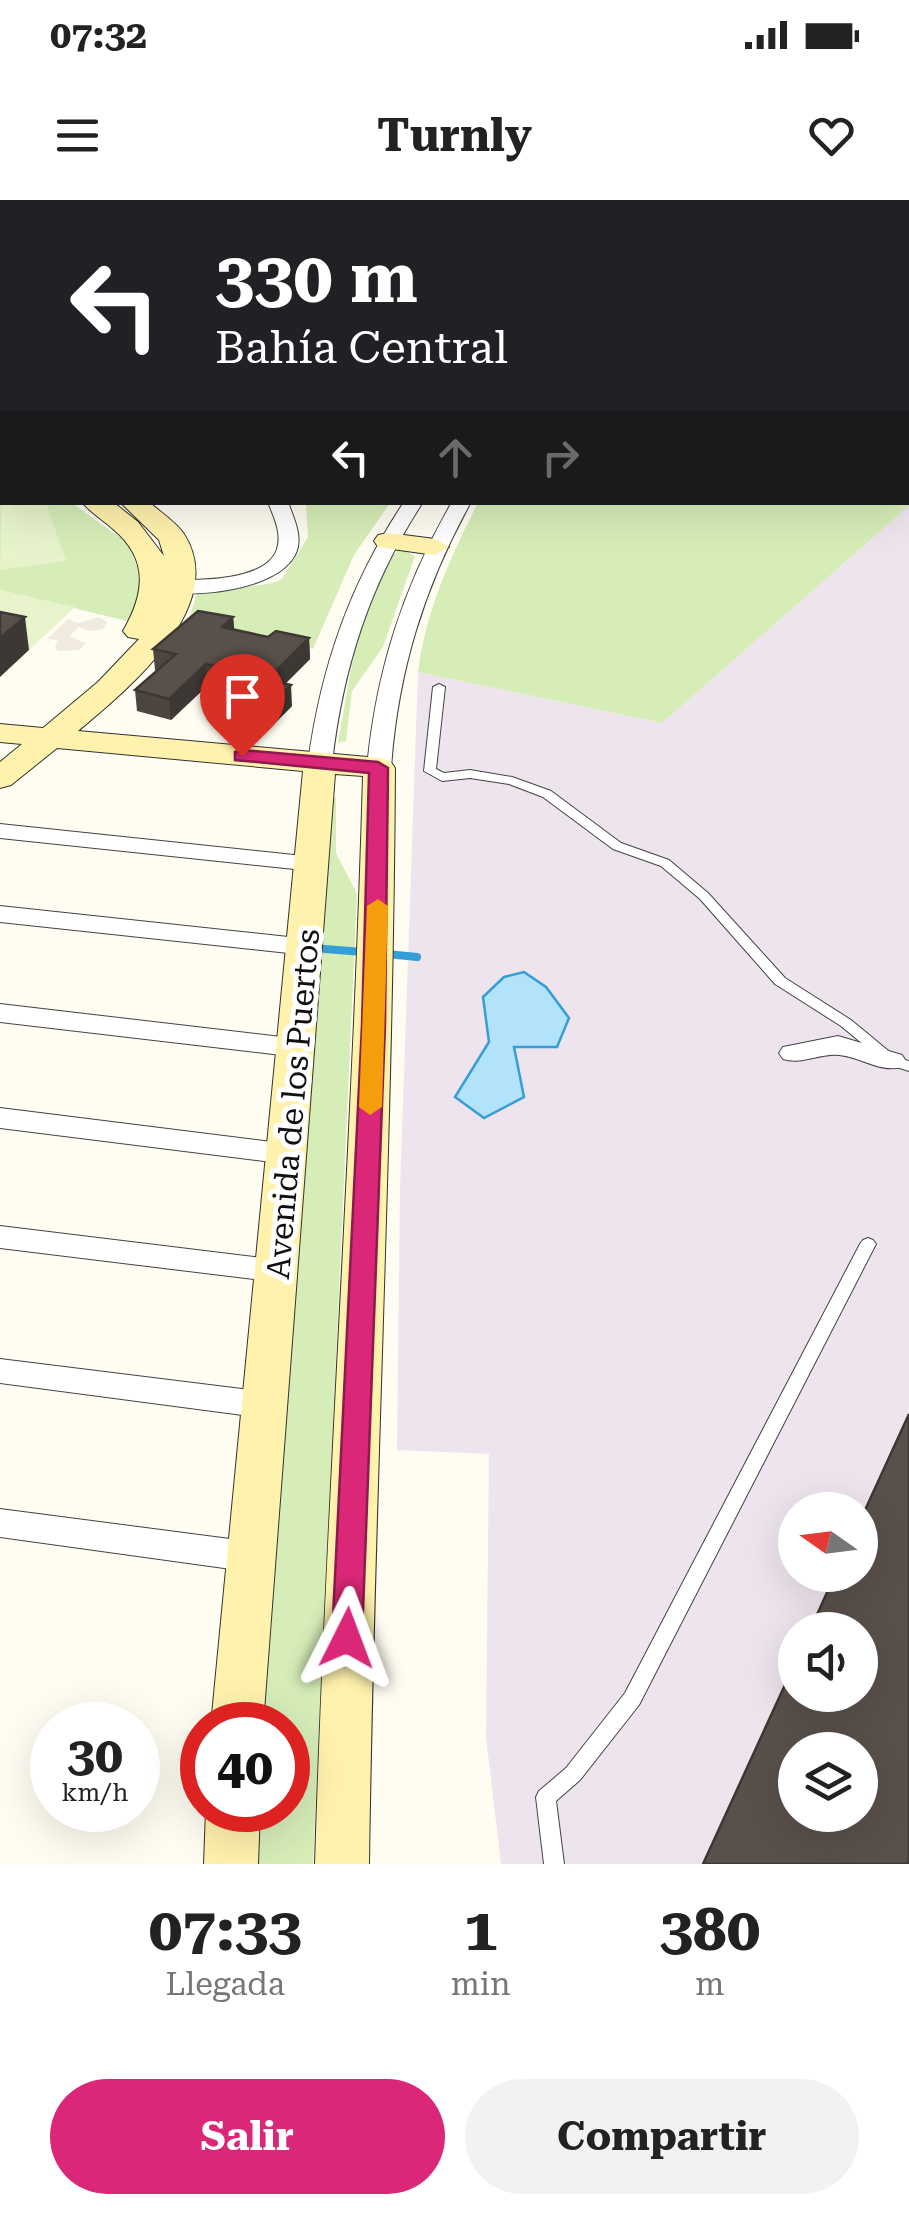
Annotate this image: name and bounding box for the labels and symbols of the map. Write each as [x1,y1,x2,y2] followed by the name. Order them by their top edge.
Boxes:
[200,654,285,757] pin
[259,927,327,1281] street label: Avenida de los Puertos
[778,1492,878,1592] north arrow
[295,1586,399,1690] position arrow
[180,1702,310,1832] speed limit sign: 40

